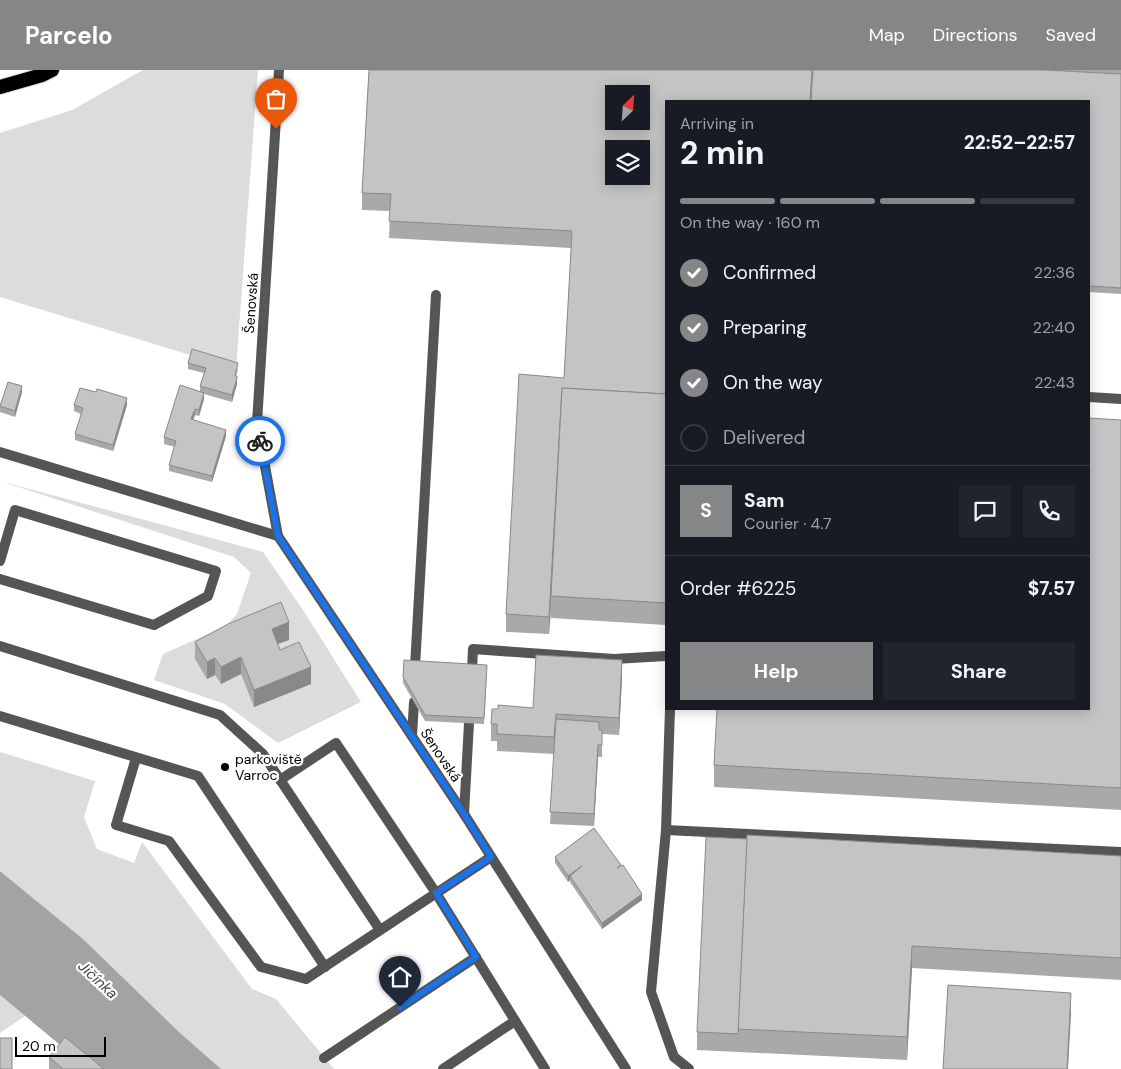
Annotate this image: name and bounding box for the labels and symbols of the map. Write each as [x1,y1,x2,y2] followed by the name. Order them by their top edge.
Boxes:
[255,78,297,129] pin
[605,85,650,130] north arrow
[240,272,262,334] street label: Šenovská
[235,416,285,466] courier
[417,725,465,785] street label: Šenovská
[235,750,302,784] place label: parkoviště Varroc
[219,761,231,773] marker: parkoviště Varroc
[379,956,421,1007] pin
[74,957,122,1003] water label: Jičínka
[15,1034,106,1057] scale bar

